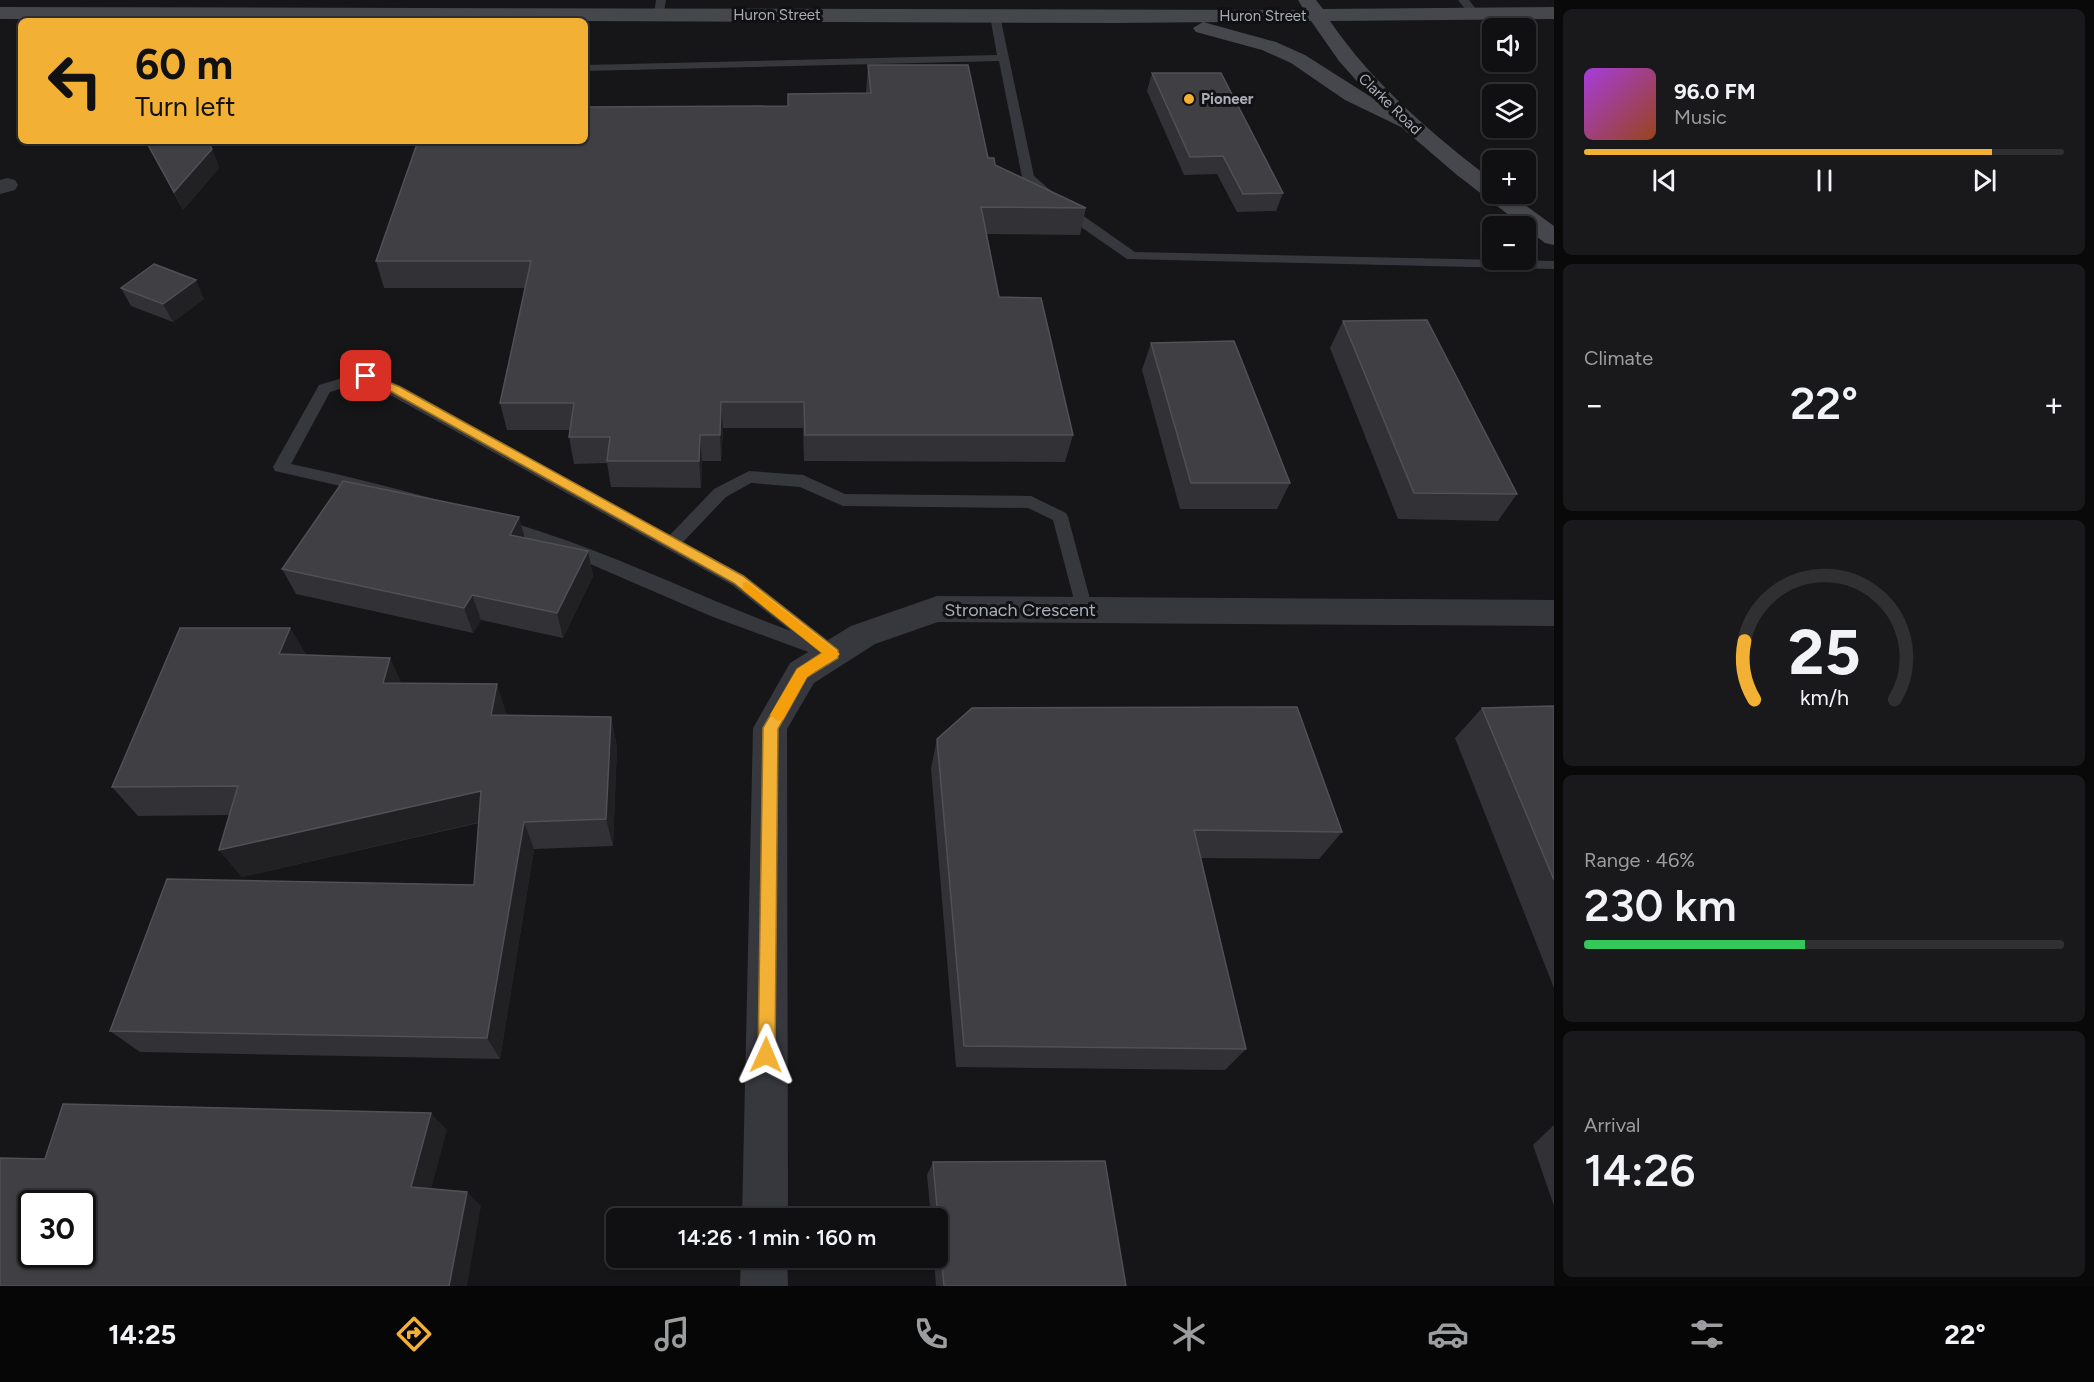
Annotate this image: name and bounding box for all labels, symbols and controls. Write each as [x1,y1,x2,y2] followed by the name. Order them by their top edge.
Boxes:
[733,6,821,24] street label: Huron Street
[1219,7,1307,25] street label: Huron Street
[1482,18,1536,270] map controls
[1482,18,1536,72] button: sound
[135,39,233,90] text: 60 m
[36,42,114,120] icon: left
[1355,70,1425,138] street label: Clarke Road
[1674,78,1756,105] text: 96.0 FM
[1482,84,1536,138] button: layers
[135,90,235,123] text: Turn left
[1201,90,1254,108] place label: Pioneer
[1182,92,1196,106] marker: Pioneer
[1674,105,1727,129] text: Music
[1482,150,1536,204] button: +
[1648,164,1681,197] icon: previous
[1808,164,1841,197] icon: pause
[1968,164,2001,197] icon: next
[1482,216,1536,270] button: −
[1584,346,1653,370] text: Climate
[340,350,391,401] pin
[349,359,382,392] icon: arrive
[1790,376,1858,430] text: 22°
[1584,385,1605,424] text: −
[2043,385,2064,424] text: +
[944,599,1096,621] street label: Stronach Crescent
[1788,615,1860,690] text: 25
[1800,685,1848,710] text: km/h
[1584,848,1695,872] text: Range · 46%
[1584,878,1737,932] text: 230 km
[734,1023,798,1087] position arrow
[1584,1113,1640,1137] text: Arrival
[1584,1143,1695,1197] text: 14:26
[18,1190,96,1268] speed limit sign: 30
[678,1224,876,1251] text: 14:26 · 1 min · 160 m
[393,1313,435,1355] icon: directions
[651,1313,693,1355] icon: music
[910,1313,952,1355] icon: phone
[1168,1313,1210,1355] icon: climate
[1427,1313,1469,1355] icon: car
[1686,1313,1728,1355] icon: filters
[108,1318,176,1351] text: 14:25
[1944,1318,1986,1351] text: 22°

